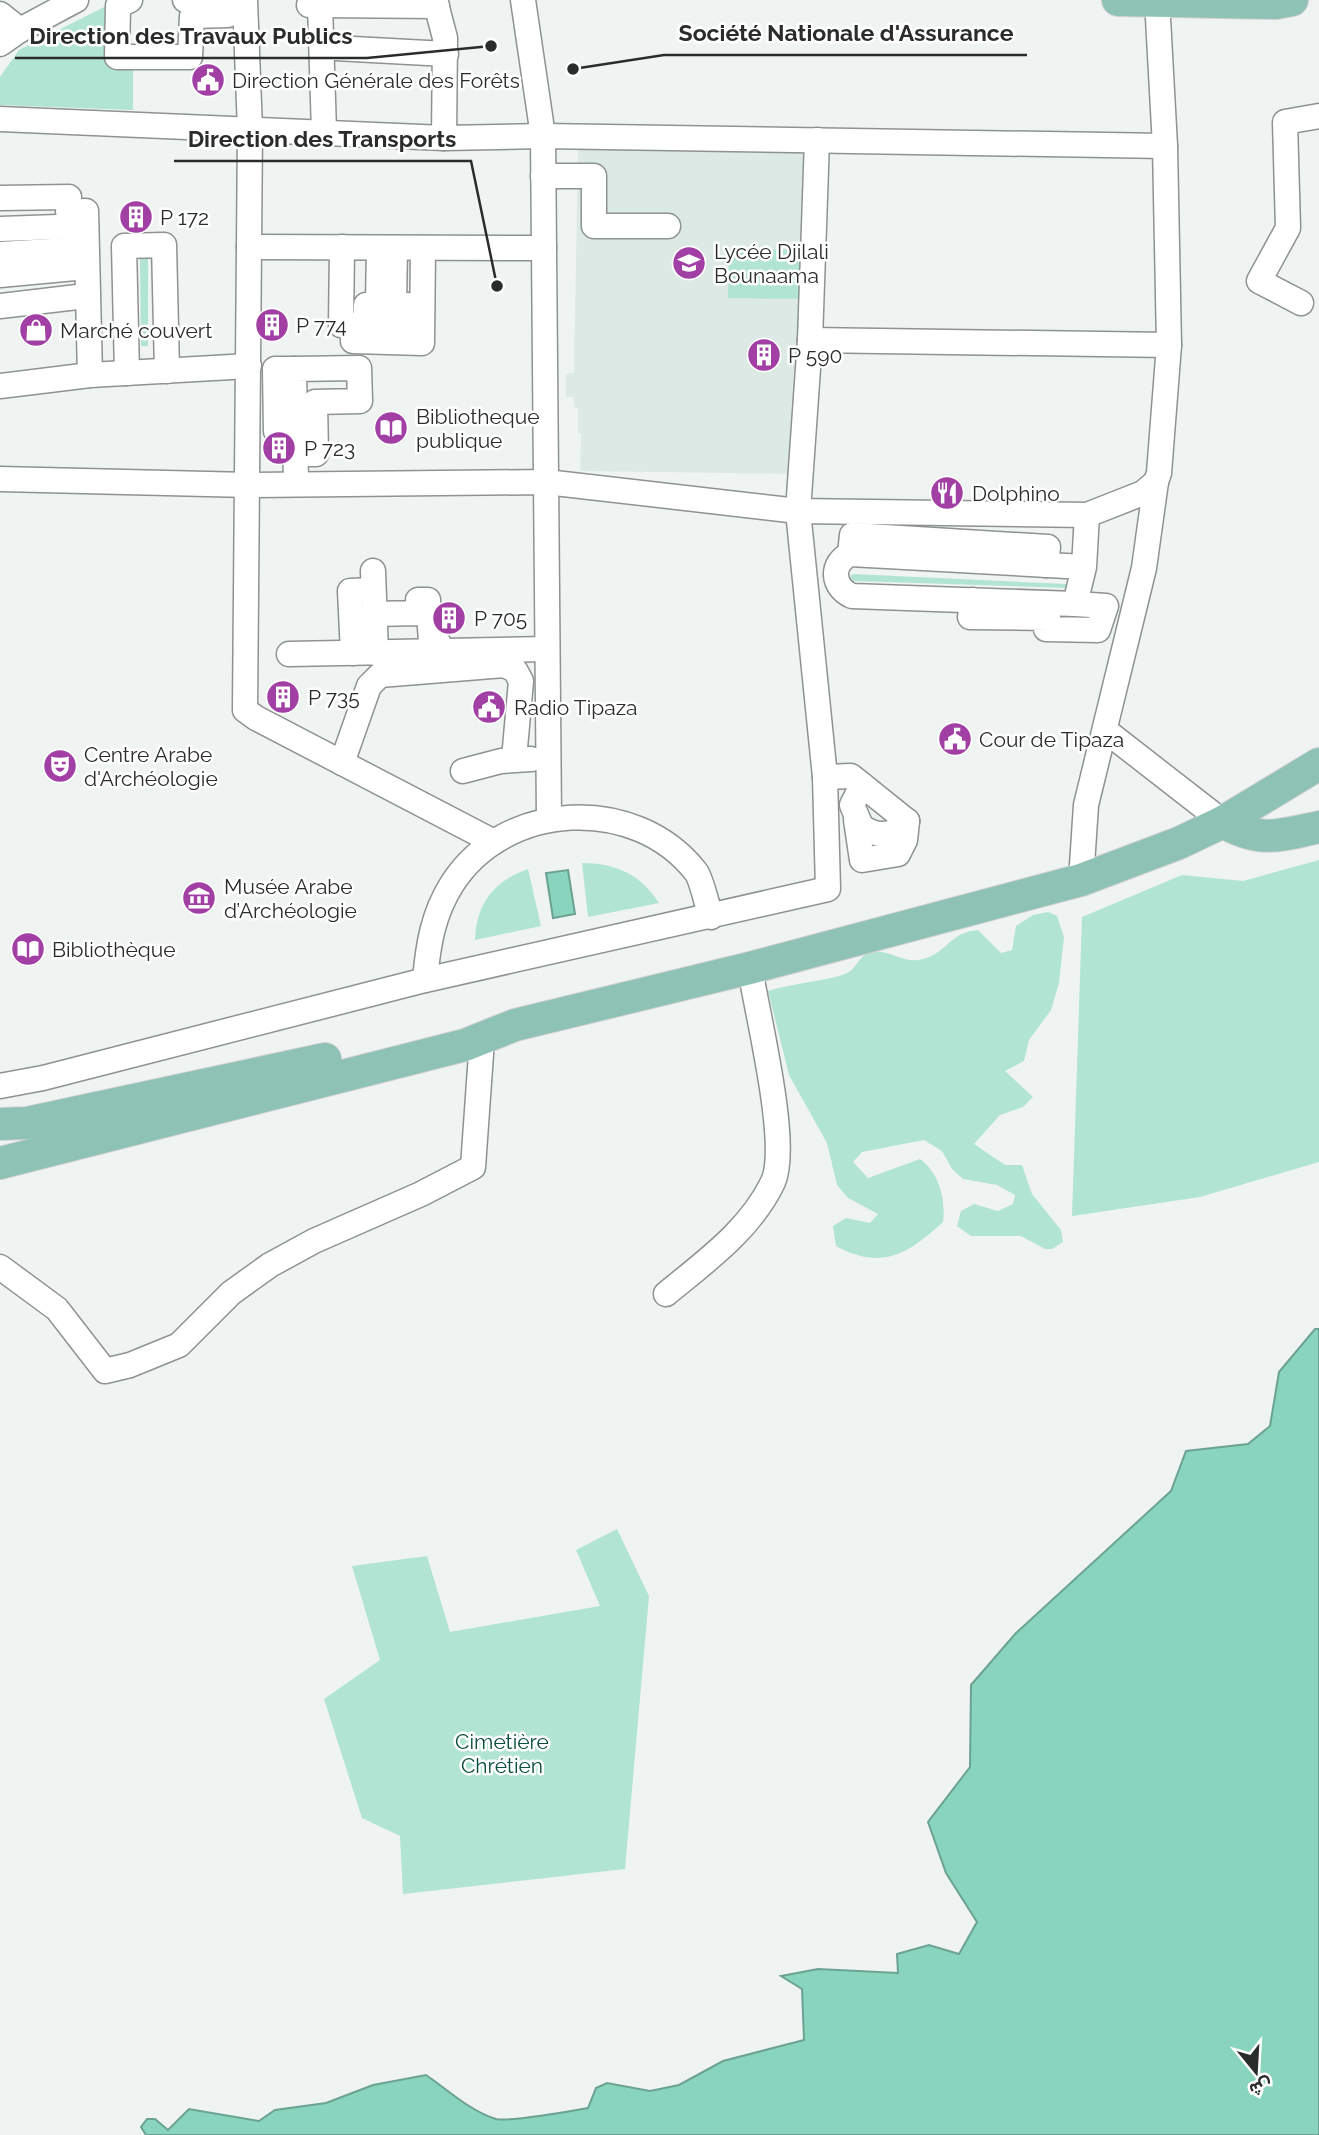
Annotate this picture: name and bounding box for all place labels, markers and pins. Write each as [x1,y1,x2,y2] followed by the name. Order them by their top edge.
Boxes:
[664,11,1027,55] callout: Société Nationale d'Assurance
[15,14,367,58] callout: Direction des Travaux Publics
[189,61,227,99] public building icon: Direction Générale des Forêts
[232,68,520,93] place label: Direction Générale des Forêts
[174,117,471,161] callout: Direction des Transports
[117,198,155,236] building icon: P 172
[160,205,209,230] place label: P 172
[714,239,829,288] place label: Lycée Djilali Bounaama
[670,244,708,282] school or university icon: Lycée Djilali Bounaama
[253,306,291,344] building icon: P 774
[17,311,55,349] shop icon: Marché couvert
[296,313,347,338] place label: P 774
[60,318,212,343] place label: Marché couvert
[745,336,783,374] building icon: P 590
[788,343,842,368] place label: P 590
[416,404,540,453] place label: Bibliotheque publique
[372,409,410,447] library icon: Bibliotheque publique
[260,429,298,467] building icon: P 723
[304,436,355,461] place label: P 723
[928,474,966,512] restaurant icon: Dolphino
[972,481,1060,506] place label: Dolphino
[430,599,468,637] building icon: P 705
[474,606,527,631] place label: P 705
[264,678,302,716] building icon: P 735
[308,685,360,710] place label: P 735
[470,688,508,726] public building icon: Radio Tipaza
[514,695,637,720] place label: Radio Tipaza
[936,720,974,758] public building icon: Cour de Tipaza
[979,727,1124,752] place label: Cour de Tipaza
[84,742,218,791] place label: Centre Arabe d'Archéologie
[41,747,79,785] theatre icon: Centre Arabe d'Archéologie
[224,874,357,923] place label: Musée Arabe d’Archéologie
[180,879,218,917] museum icon: Musée Arabe d’Archéologie
[9,930,47,968] library icon: Bibliothèque
[52,937,176,962] place label: Bibliothèque

